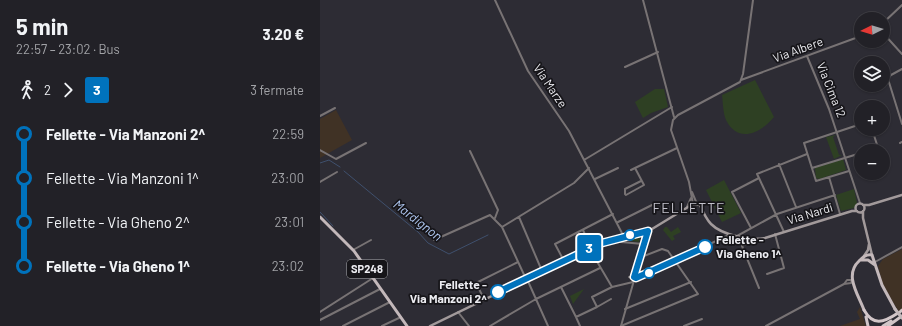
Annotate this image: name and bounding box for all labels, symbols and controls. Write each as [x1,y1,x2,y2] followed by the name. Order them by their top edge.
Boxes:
[854,12,890,48] north arrow
[854,12,890,180] map controls
[16,13,68,39] text: 5 min
[262,25,304,43] text: 3.20 €
[771,34,825,65] street label: Via Albere
[16,41,120,57] text: 22:57 – 23:02 · Bus
[854,56,890,92] button: layers
[815,60,849,119] street label: Via Cima 12
[531,61,570,110] street label: Via Marze
[16,79,38,101] icon: walk
[57,79,79,101] icon: forward
[93,81,101,98] text: 3
[44,82,51,98] text: 2
[250,82,304,98] text: 3 fermate
[854,100,890,136] button: +
[46,125,205,143] text: Fellette - Via Manzoni 2^
[272,126,304,142] text: 22:59
[854,144,890,180] button: −
[46,169,199,187] text: Fellette - Via Manzoni 1^
[271,170,304,186] text: 23:00
[390,196,446,244] water label: Mardignon
[652,199,726,216] district label: FELLETTE
[785,200,834,227] street label: Via Nardi
[46,213,190,231] text: Fellette - Via Gheno 2^
[274,214,304,230] text: 23:01
[624,229,636,241] unlabelled marker
[716,232,782,260] place label: Fellette - Via Gheno 1^
[576,235,602,261] line badge: 3
[585,239,593,256] text: 3
[697,239,713,255] marker: Fellette - Via Gheno 1^
[46,257,190,275] text: Fellette - Via Gheno 1^
[272,258,304,274] text: 23:02
[347,260,387,278] road number: SP248
[643,267,655,279] unlabelled marker
[410,277,487,305] place label: Fellette - Via Manzoni 2^
[490,284,506,300] marker: Fellette - Via Manzoni 2^

